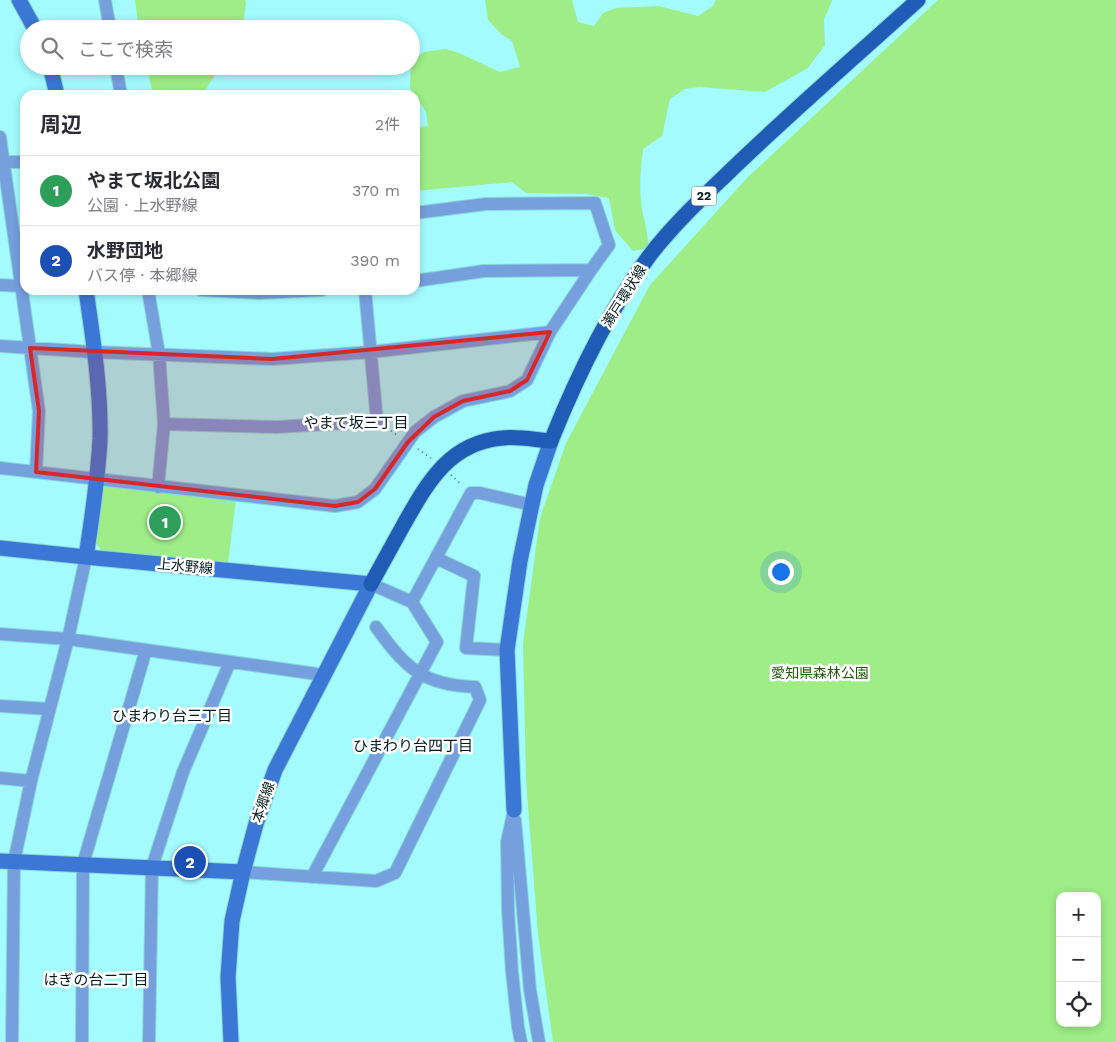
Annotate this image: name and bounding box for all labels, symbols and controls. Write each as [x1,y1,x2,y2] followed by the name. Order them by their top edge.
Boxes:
[20,20,420,75] search box
[38,34,66,62] icon: search
[78,38,173,61] text: ここで検索
[40,112,82,137] text: 周辺
[375,115,400,134] text: 2件
[87,169,220,192] text: やまて坂北公園
[53,181,59,200] text: 1
[352,181,400,200] text: 370 m
[692,187,716,206] road number: 22
[87,196,198,215] text: 公園 · 上水野線
[87,239,163,262] text: 水野団地
[51,251,61,270] text: 2
[350,251,400,270] text: 390 m
[599,262,649,330] street label: 瀬戸環状線
[87,266,198,285] text: バス停 · 本郷線
[303,414,409,432] district label: やまて坂三丁目
[149,503,181,541] pin: 1
[156,556,214,576] street label: 上水野線
[768,559,794,585] your location
[771,665,869,681] park label: 愛知県森林公園
[112,707,232,725] district label: ひまわり台三丁目
[353,737,473,755] district label: ひまわり台四丁目
[249,780,277,824] street label: 本郷線
[174,843,206,881] pin: 2
[1056,892,1101,1027] map controls
[1056,892,1101,937] button: +
[1056,937,1101,982] button: −
[43,971,149,989] district label: はぎの台二丁目
[1056,982,1101,1027] button: locate

